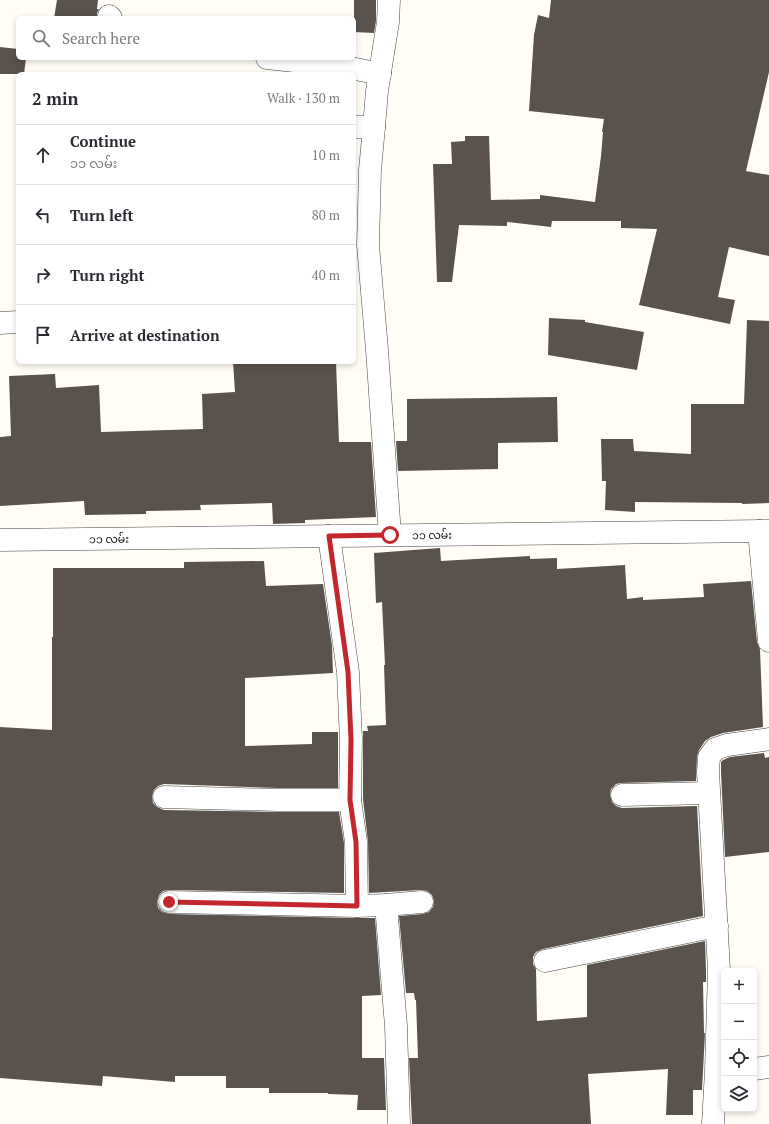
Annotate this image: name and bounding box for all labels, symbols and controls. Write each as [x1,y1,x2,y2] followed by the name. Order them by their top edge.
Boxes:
[16,16,356,60] search box
[30,27,52,49] icon: search
[62,28,140,48] text: Search here
[32,87,79,110] text: 2 min
[267,89,340,107] text: Walk · 130 m
[70,131,136,151] text: Continue
[32,144,54,166] icon: ahead
[312,146,340,164] text: 10 m
[70,154,117,172] text: ၁၁ လမ်း
[32,204,54,226] icon: left
[70,205,134,225] text: Turn left
[312,206,340,224] text: 80 m
[32,264,54,286] icon: right
[70,265,145,285] text: Turn right
[312,266,340,284] text: 40 m
[32,324,54,346] icon: arrive
[70,325,220,345] text: Arrive at destination
[381,526,399,544] route start
[412,528,452,542] street label: ၁၁ လမ်း
[89,532,129,546] street label: ၁၁ လမ်း
[160,893,178,911] route end
[721,968,757,1112] map controls
[721,968,757,1004] button: +
[721,1004,757,1040] button: −
[721,1040,757,1076] button: locate
[721,1076,757,1112] button: layers

